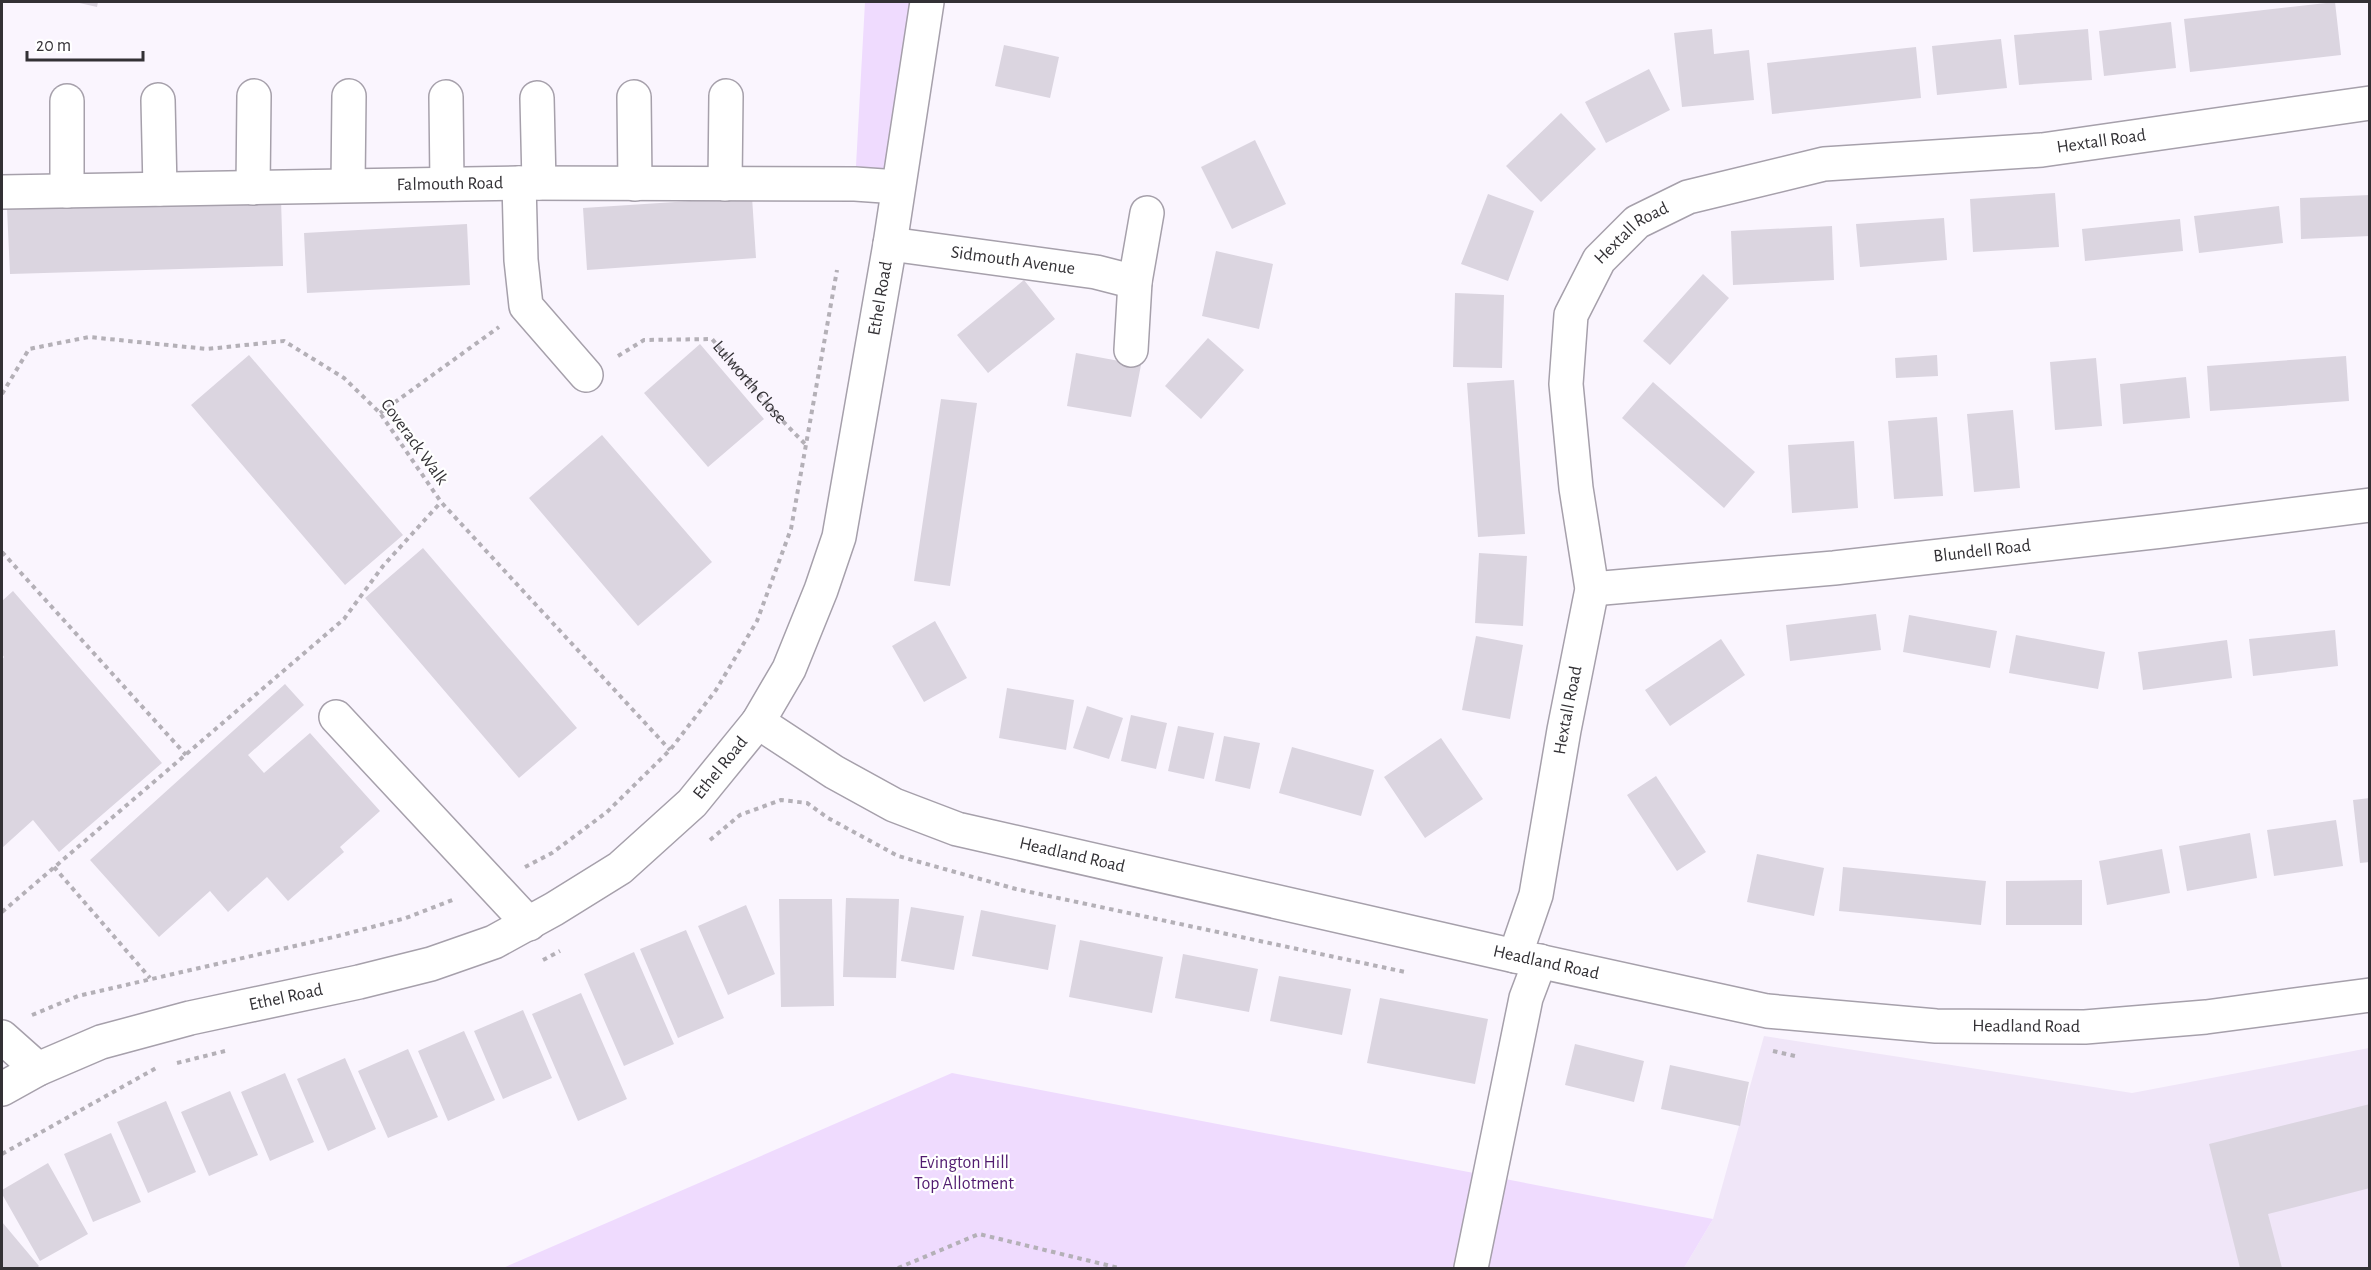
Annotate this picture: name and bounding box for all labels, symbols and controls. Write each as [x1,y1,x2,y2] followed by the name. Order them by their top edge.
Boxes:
[27,24,142,62] scale bar
[36,37,71,55] text: 20 m
[2055,126,2147,157] street label: Hextall Road
[397,174,503,194] street label: Falmouth Road
[1591,199,1671,268] street label: Hextall Road
[950,243,1076,278] street label: Sidmouth Avenue
[865,260,896,337] street label: Ethel Road
[709,338,790,428] street label: Lulworth Close
[377,396,452,489] street label: Coverack Walk
[1933,537,2032,566] street label: Blundell Road
[1551,664,1586,756] street label: Hextall Road
[690,733,751,803] street label: Ethel Road
[1018,834,1127,876] street label: Headland Road
[1491,942,1601,983] street label: Headland Road
[247,981,325,1014] street label: Ethel Road
[1972,1017,2080,1036] street label: Headland Road
[914,1154,1014,1193] park label: Evington Hill Top Allotment

